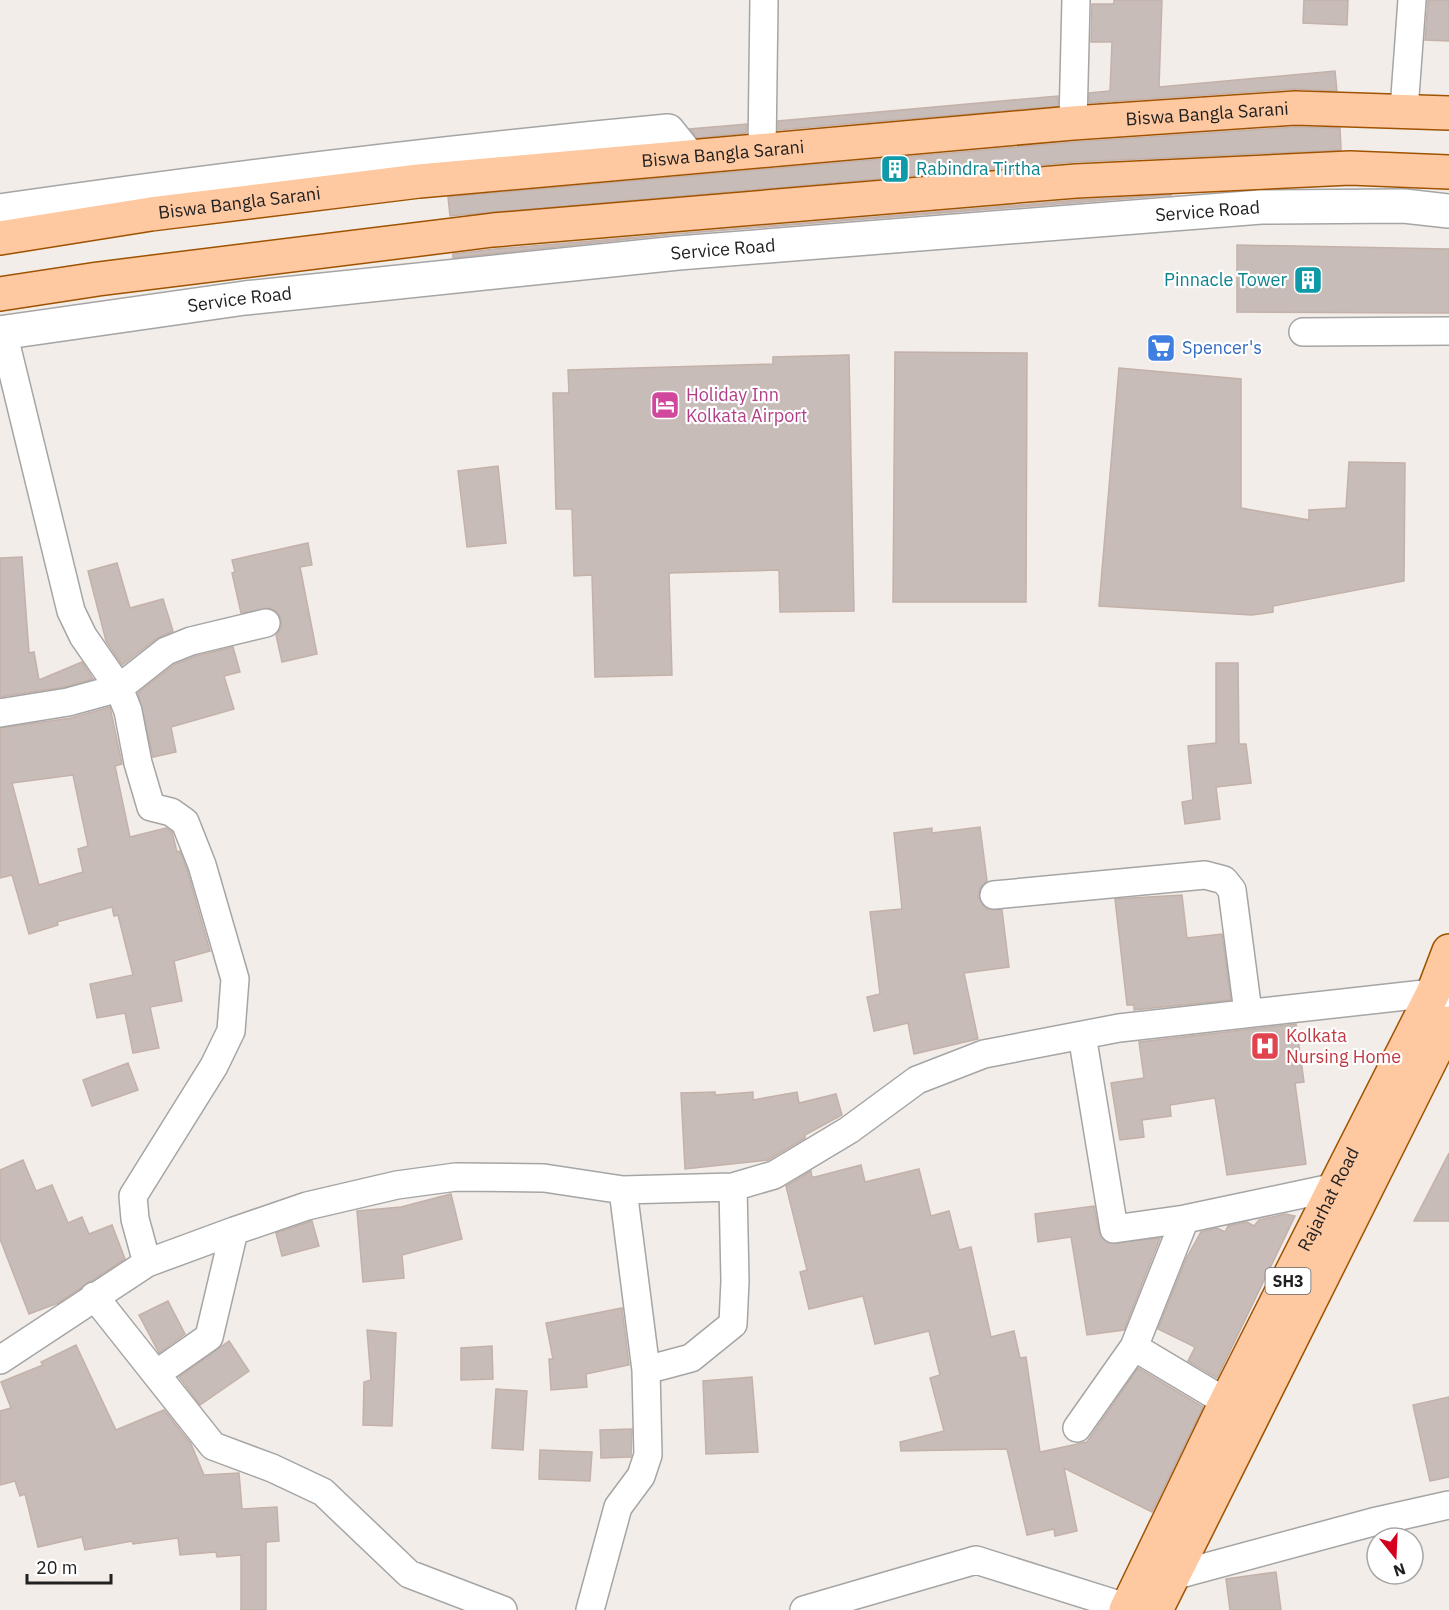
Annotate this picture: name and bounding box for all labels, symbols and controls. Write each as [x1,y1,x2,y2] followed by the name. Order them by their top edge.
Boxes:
[1125,96,1289,130] street label: Biswa Bangla Sarani
[640,135,805,172] street label: Biswa Bangla Sarani
[879,153,911,185] building icon: Rabindra Tirtha
[916,157,1041,180] place label: Rabindra Tirtha
[157,181,322,224] street label: Biswa Bangla Sarani
[1154,195,1261,226] street label: Service Road
[669,233,776,265] street label: Service Road
[1292,264,1324,296] building icon: Pinnacle Tower
[1164,268,1287,291] place label: Pinnacle Tower
[186,281,293,317] street label: Service Road
[1145,332,1177,364] supermarket icon: Spencer's
[1182,336,1262,359] place label: Spencer's
[686,383,807,427] place label: Holiday Inn Kolkata Airport
[649,389,681,421] hotel icon: Holiday Inn Kolkata Airport
[1286,1024,1401,1068] place label: Kolkata Nursing Home
[1249,1030,1281,1062] hospital icon: Kolkata Nursing Home
[1292,1143,1364,1255] street label: Rajarhat Road
[1266,1268,1310,1294] road number: SH3
[1365,1526,1425,1586] north arrow
[27,1547,111,1585] scale bar
[36,1556,78,1579] text: 20 m
[1391,1559,1408,1582] text: N

